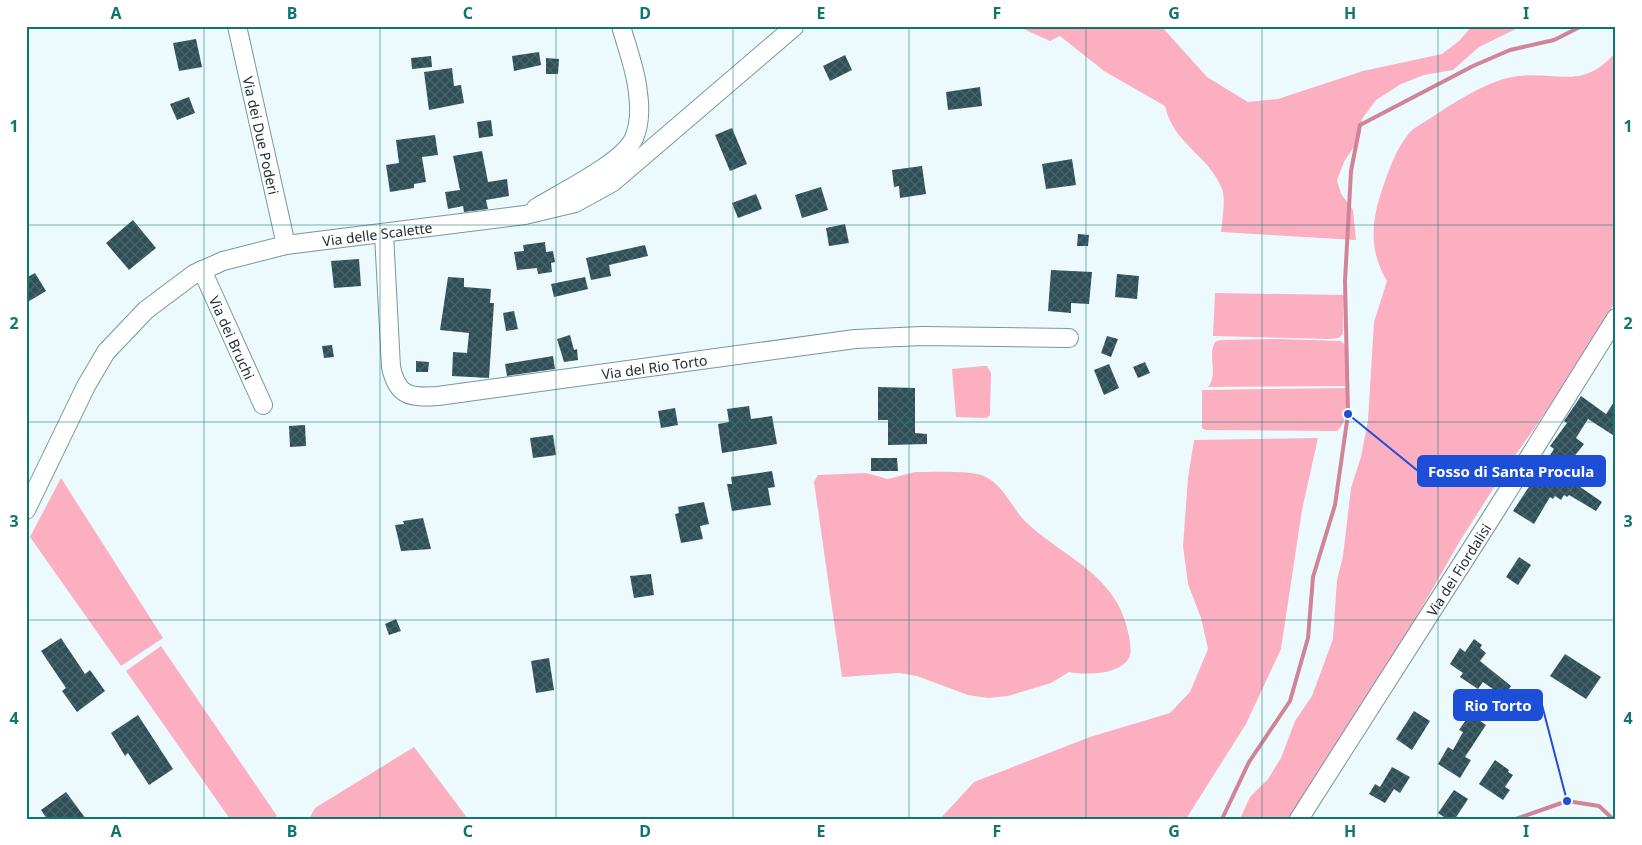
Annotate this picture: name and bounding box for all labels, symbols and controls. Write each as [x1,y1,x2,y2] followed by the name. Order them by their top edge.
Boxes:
[110,2,122,24] text: A
[287,2,297,24] text: B
[463,2,473,24] text: C
[639,2,651,24] text: D
[817,2,826,24] text: E
[993,2,1001,24] text: F
[1168,2,1180,24] text: G
[1344,2,1356,24] text: H
[1523,2,1529,24] text: I
[239,74,284,196] street label: Via dei Due Poderi
[9,115,19,137] text: 1
[1623,115,1633,137] text: 1
[321,217,434,250] street label: Via delle Scalette
[205,293,260,382] street label: Via dei Bruchi
[9,312,19,334] text: 2
[1623,312,1633,334] text: 2
[600,350,708,383] street label: Via del Rio Torto
[1418,456,1605,486] callout: Fosso di Santa Procula
[1428,461,1594,481] text: Fosso di Santa Procula
[9,510,19,532] text: 3
[1623,510,1633,532] text: 3
[1422,520,1495,619] street label: Via dei Fiordalisi
[1454,690,1542,720] callout: Rio Torto
[1464,695,1532,715] text: Rio Torto
[9,707,19,729] text: 4
[1623,707,1633,729] text: 4
[110,820,122,842] text: A
[287,820,297,842] text: B
[463,820,473,842] text: C
[639,820,651,842] text: D
[817,820,826,842] text: E
[993,820,1001,842] text: F
[1168,820,1180,842] text: G
[1344,820,1356,842] text: H
[1523,820,1529,842] text: I

